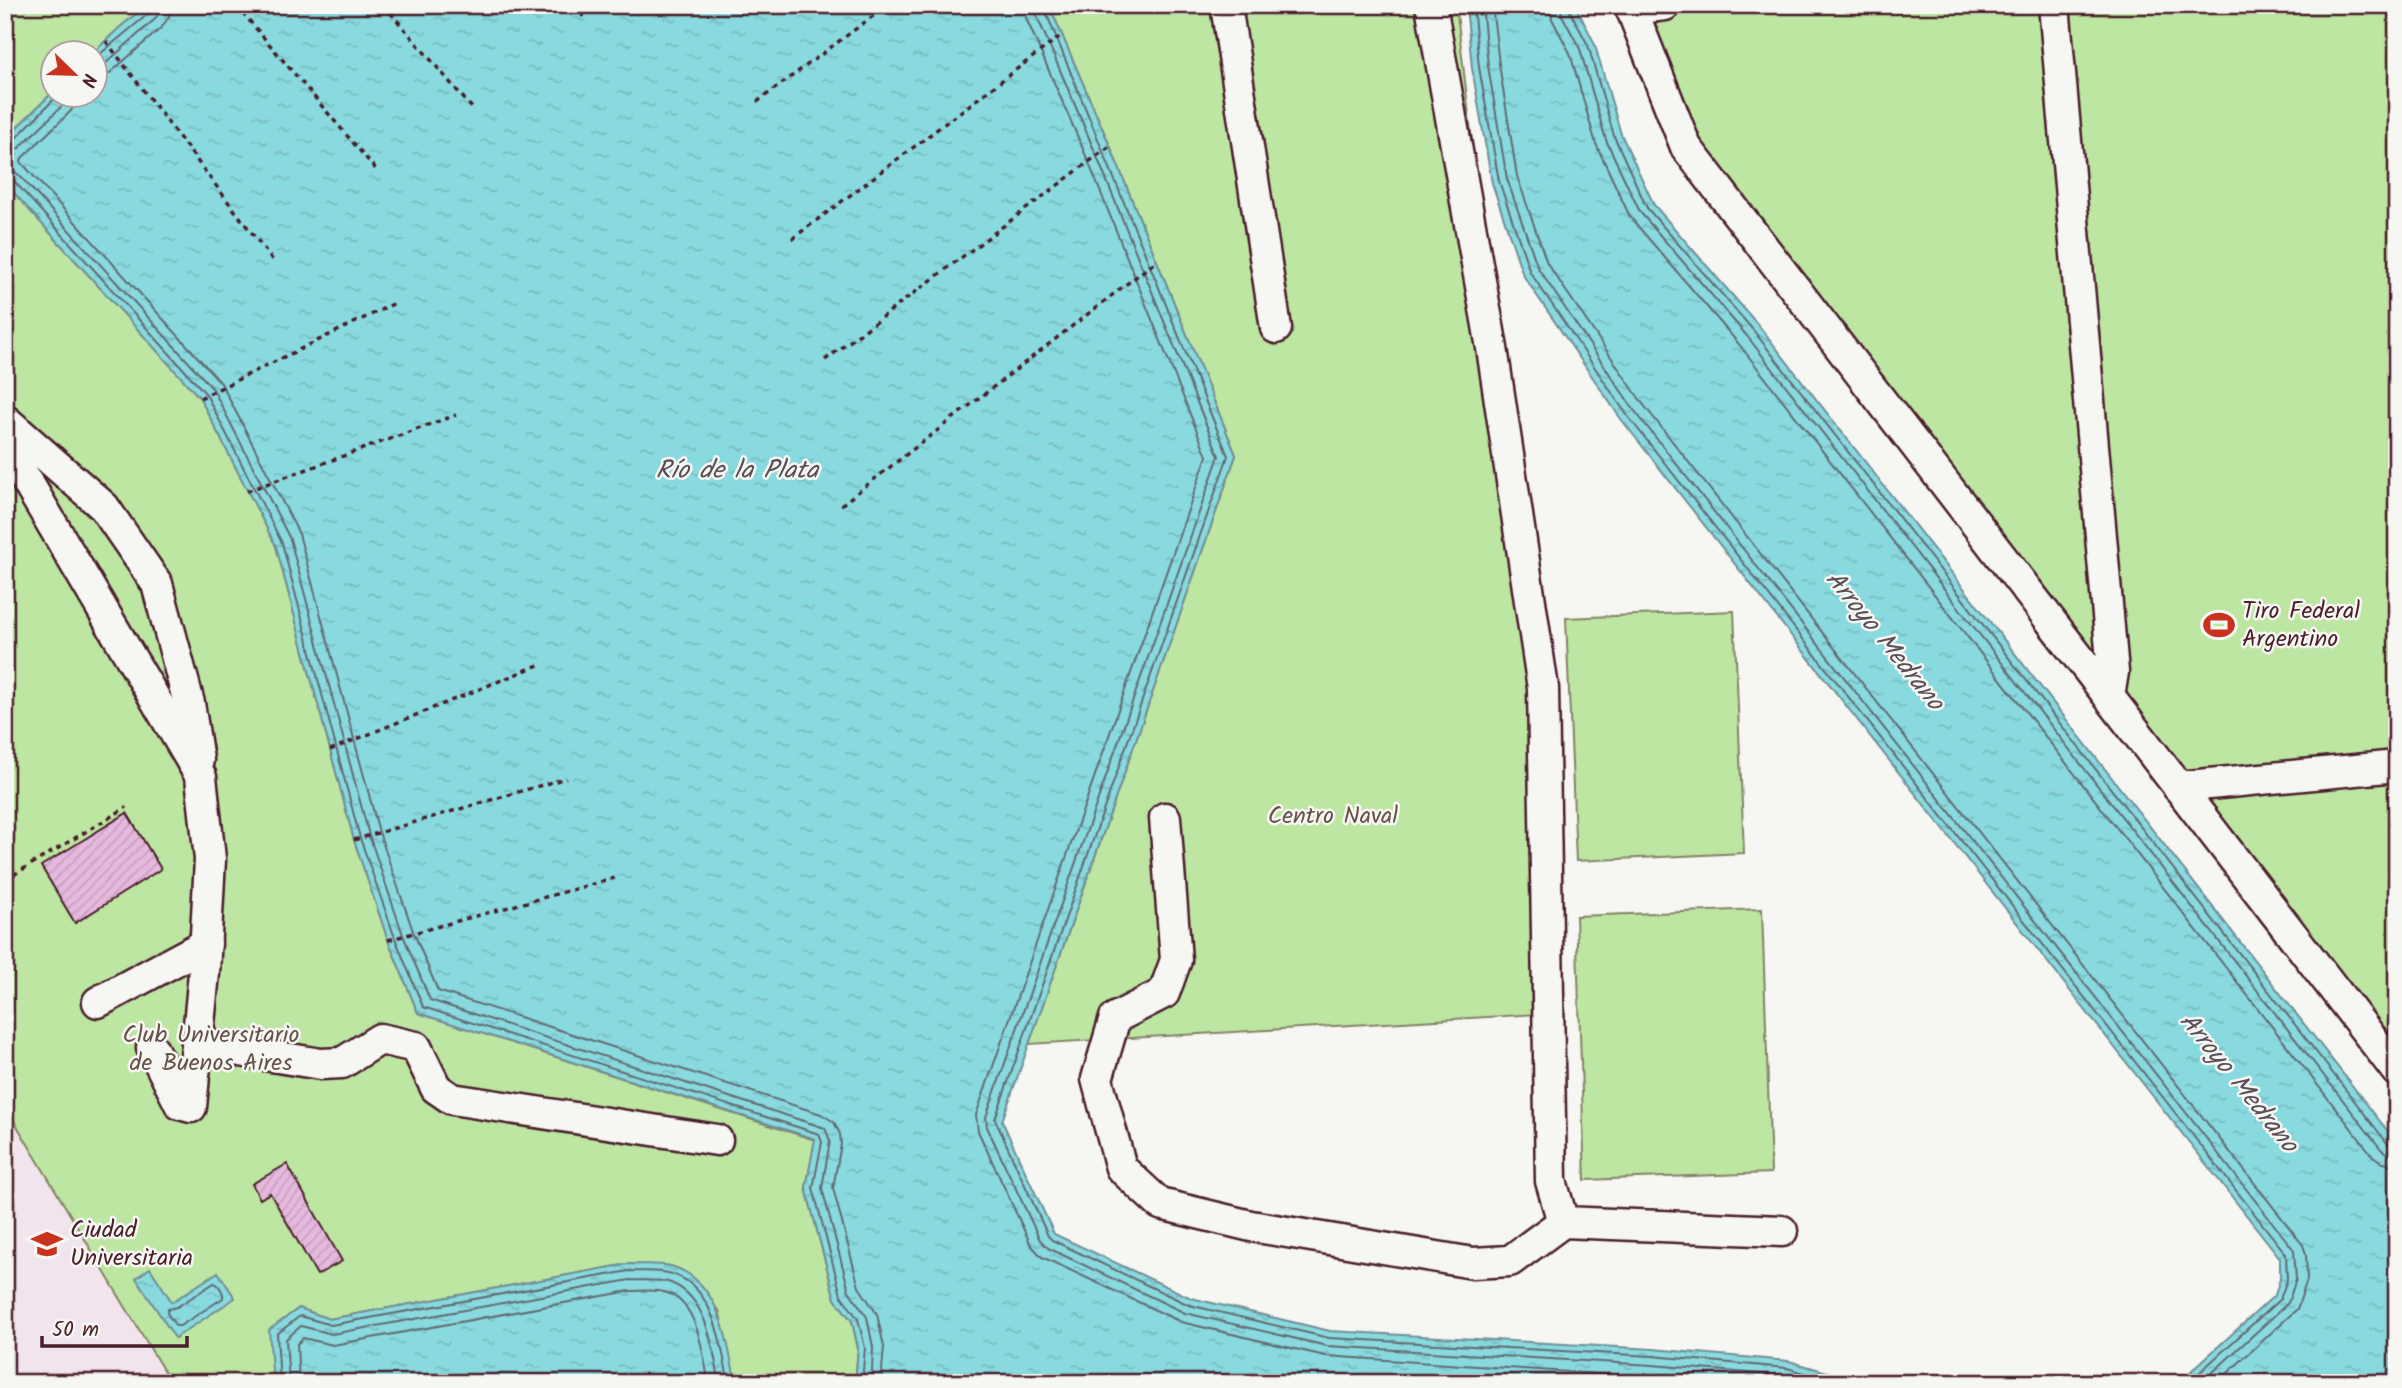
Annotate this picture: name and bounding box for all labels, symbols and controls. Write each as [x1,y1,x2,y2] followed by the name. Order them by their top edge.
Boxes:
[38,38,108,108] north arrow
[72,68,104,91] text: N
[656,450,820,492] water label: Río de la Plata
[1814,561,1955,722] water label: Arroyo Medrano
[2242,592,2360,659] place label: Tiro Federal Argentino
[2202,608,2236,642] sports icon: Tiro Federal Argentino
[1268,797,1398,836] park label: Centro Naval
[2168,1003,2309,1164] water label: Arroyo Medrano
[123,1016,300,1083] park label: Club Universitario de Buenos Aires
[70,1211,193,1278] place label: Ciudad Universitaria
[30,1227,64,1261] school or university icon: Ciudad Universitaria
[42,1304,187,1348] scale bar
[52,1314,99,1347] text: 50 m

